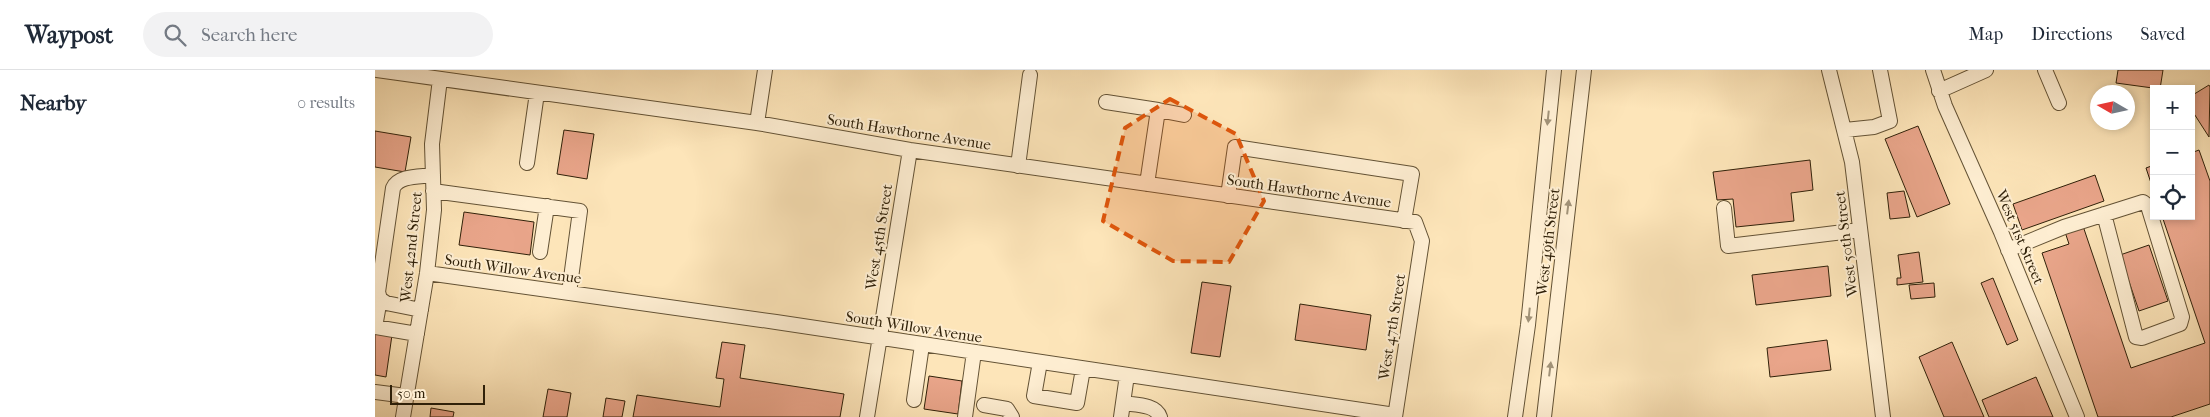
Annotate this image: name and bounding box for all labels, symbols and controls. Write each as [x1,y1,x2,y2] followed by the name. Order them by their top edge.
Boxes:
[143,12,493,57] search box
[25,21,113,49] text: Waypost
[161,21,189,49] icon: search
[201,24,297,46] text: Search here
[1969,24,2003,45] text: Map
[2031,24,2112,45] text: Directions
[2140,24,2185,45] text: Saved
[2090,85,2135,130] north arrow
[2150,85,2195,220] map controls
[2150,85,2195,130] button: +
[20,91,86,115] text: Nearby
[297,93,355,112] text: 0 results
[826,110,993,154] street label: South Hawthorne Avenue
[1544,111,1552,127] one-way arrow
[2150,130,2195,175] button: −
[1226,171,1393,212] street label: South Hawthorne Avenue
[2150,175,2195,220] button: locate
[862,182,896,292] street label: West 45th Street
[1532,186,1564,298] street label: West 49th Street
[1992,186,2048,287] street label: West 51st Street
[1830,189,1862,299] street label: West 50th Street
[396,190,426,304] street label: West 42nd Street
[1564,199,1572,215] one-way arrow
[443,250,583,288] street label: South Willow Avenue
[1375,272,1409,382] street label: West 47th Street
[844,307,984,347] street label: South Willow Avenue
[1525,307,1533,323] one-way arrow
[1546,360,1554,376] one-way arrow
[390,382,485,405] scale bar
[397,385,425,402] text: 50 m

